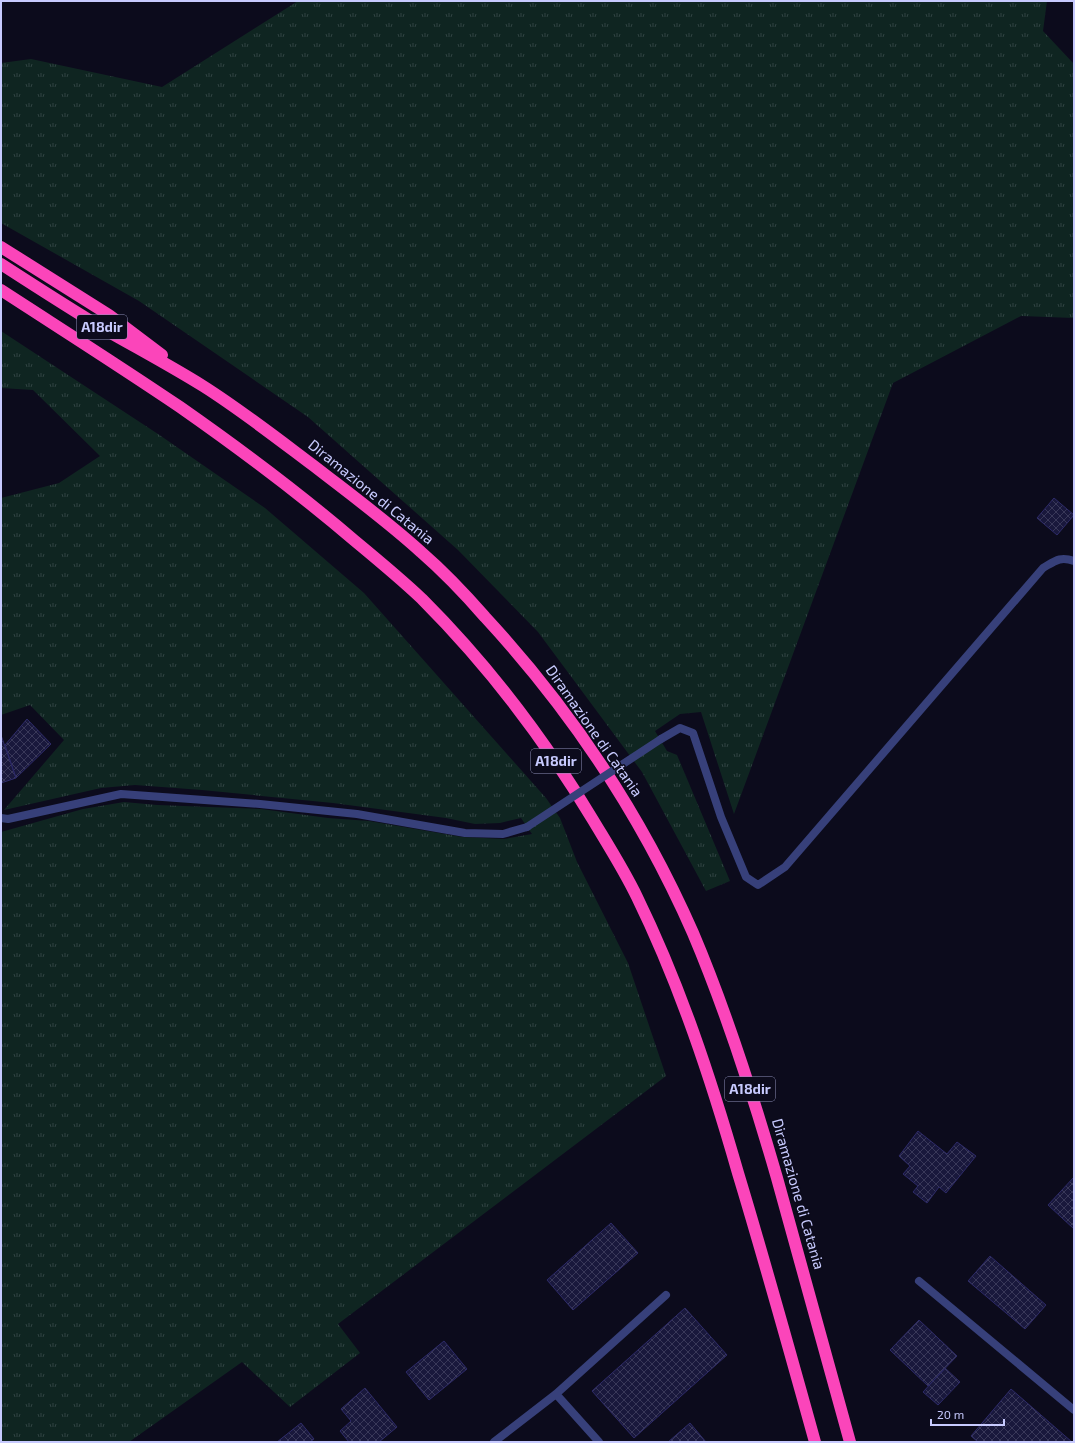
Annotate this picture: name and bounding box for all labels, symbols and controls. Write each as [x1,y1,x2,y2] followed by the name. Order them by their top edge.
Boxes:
[77,315,127,339] road number: A18dir
[305,435,438,547] street label: Diramazione di Catania
[543,661,647,800] street label: Diramazione di Catania
[531,749,581,773] road number: A18dir
[725,1077,775,1101] road number: A18dir
[769,1116,829,1271] street label: Diramazione di Catania
[931,1401,1004,1427] scale bar
[937,1407,964,1421] text: 20 m

